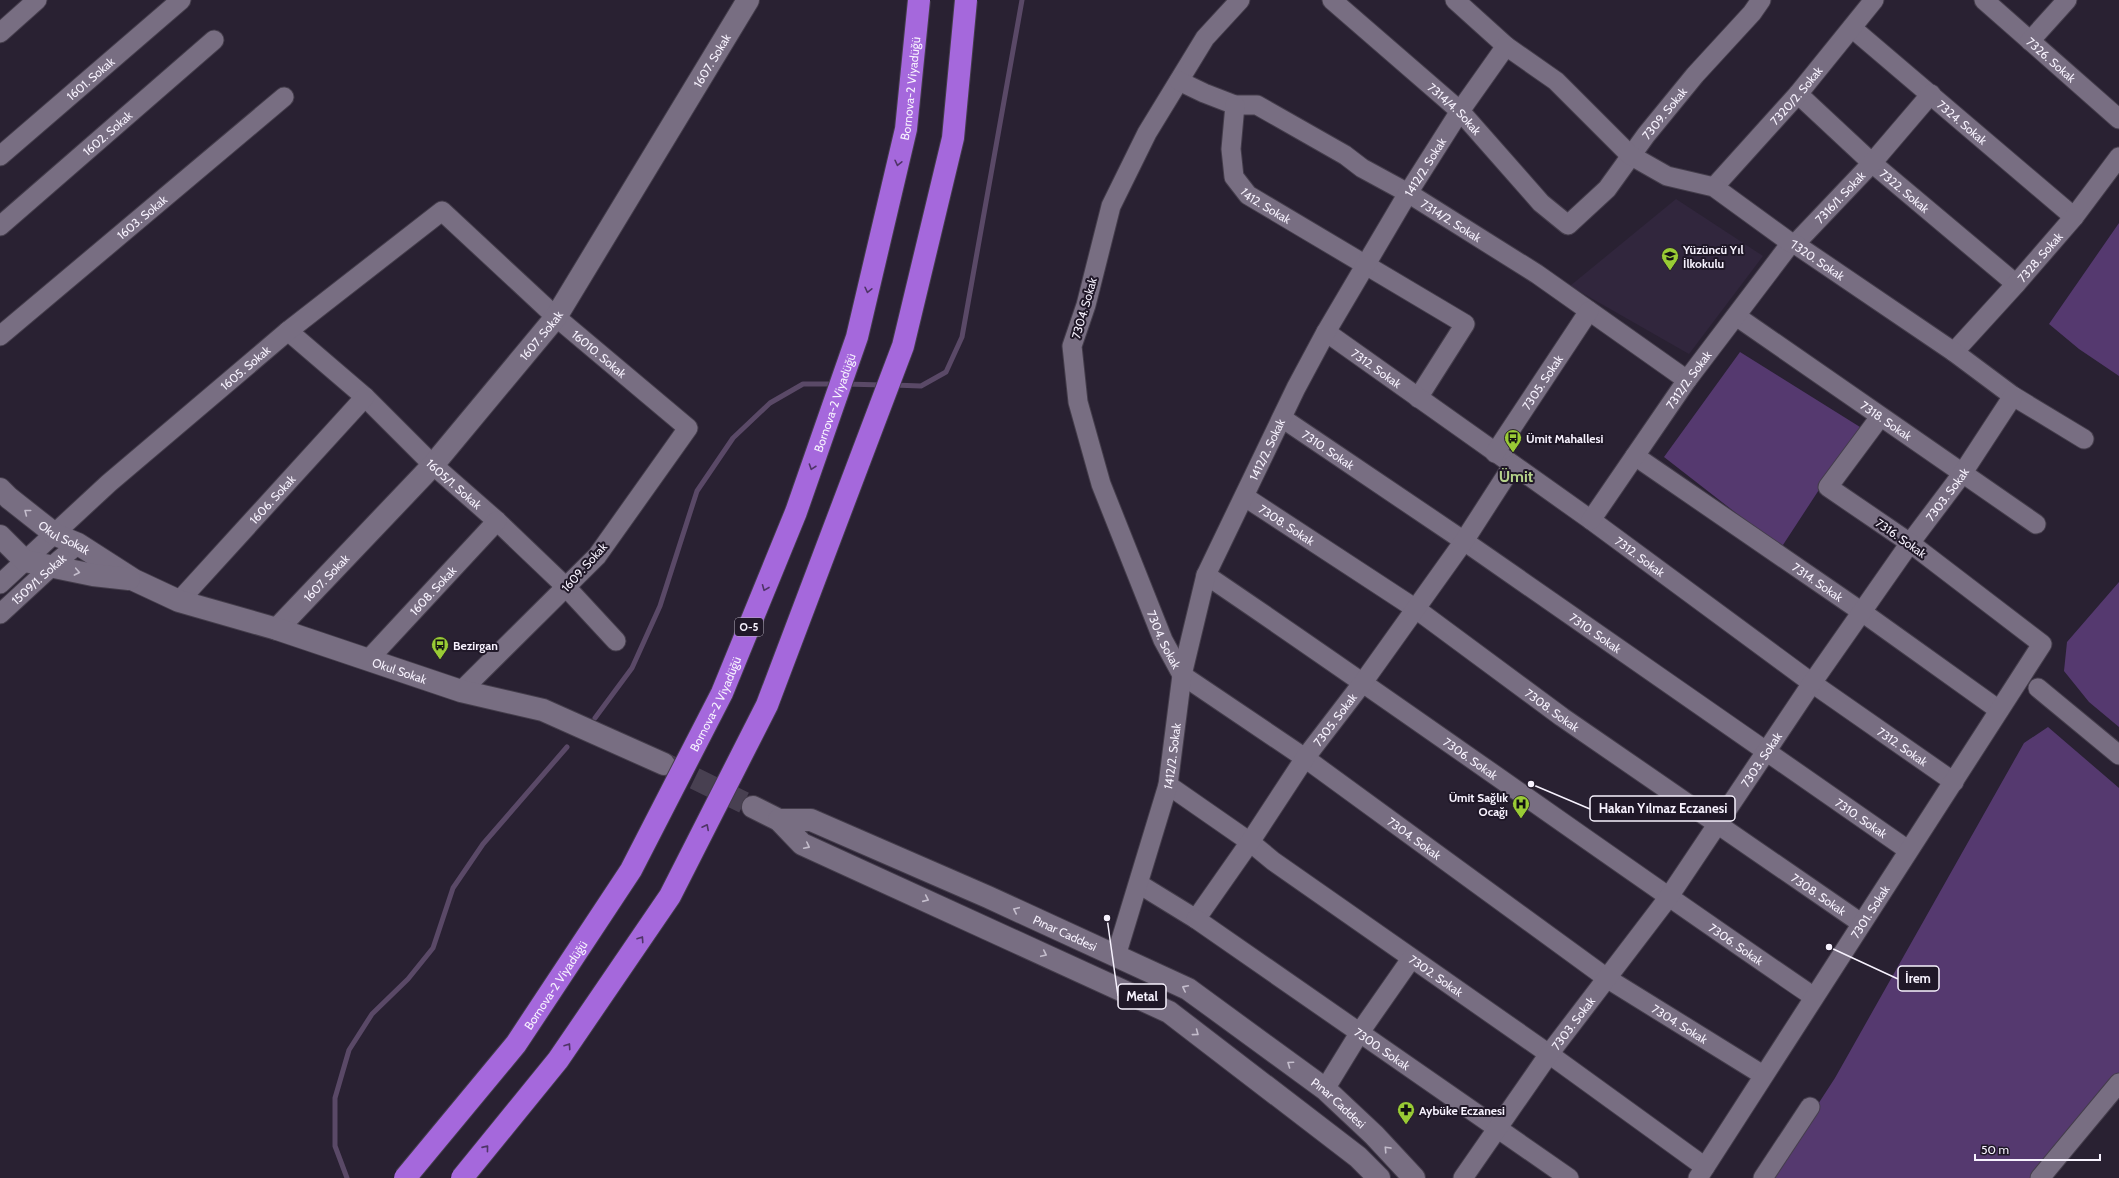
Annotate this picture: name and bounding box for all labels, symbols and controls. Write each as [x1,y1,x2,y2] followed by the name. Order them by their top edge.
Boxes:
[690,30,734,90] street label: 1607. Sokak
[2024,34,2080,86] street label: 7326. Sokak
[896,36,923,141] street label: Bornova-2 Viyadüğü
[63,53,118,103] street label: 1601. Sokak
[1767,62,1826,128] street label: 7320/2. Sokak
[1425,79,1485,138] street label: 7314/4. Sokak
[1638,83,1690,142] street label: 7309. Sokak
[1934,97,1991,148] street label: 7324. Sokak
[79,107,135,158] street label: 1602. Sokak
[1400,134,1449,199] street label: 1412/2. Sokak
[894,160,903,167] one-way arrow
[1877,165,1933,216] street label: 7322. Sokak
[1811,167,1869,226] street label: 7316/1. Sokak
[1238,185,1295,227] street label: 1412. Sokak
[113,191,170,242] street label: 1603. Sokak
[1418,195,1485,245] street label: 7314/2. Sokak
[2014,228,2066,285] street label: 7328. Sokak
[1790,236,1848,284] street label: 7320. Sokak
[1682,242,1744,271] place label: Yüzüncü Yıl İlkokulu
[1660,246,1680,271] school or university icon: Yüzüncü Yıl İlkokulu
[1068,275,1100,340] street label: 7304. Sokak
[865,287,873,293] one-way arrow
[516,307,566,363] street label: 1607. Sokak
[569,326,630,381] street label: 16010. Sokak
[217,342,274,393] street label: 1605. Sokak
[1349,345,1405,391] street label: 7312. Sokak
[1662,347,1715,411] street label: 7312/2. Sokak
[810,351,858,454] street label: Bornova-2 Viyadüğü
[1518,351,1566,412] street label: 7305. Sokak
[1858,397,1915,444] street label: 7318. Sokak
[1245,415,1288,483] street label: 1412/2. Sokak
[1299,426,1358,473] street label: 7310. Sokak
[1503,428,1523,453] bus stop icon: Ümit Mahallesi
[1526,431,1604,446] place label: Ümit Mahallesi
[423,455,486,512] street label: 1605/1. Sokak
[808,463,817,470] one-way arrow
[1922,464,1972,524] street label: 7303. Sokak
[1499,467,1534,486] district label: Ümit
[246,471,299,527] street label: 1606. Sokak
[1256,501,1318,548] street label: 7308. Sokak
[25,510,32,517] one-way arrow
[1873,515,1930,561] street label: 7316. Sokak
[36,517,93,558] street label: Okul Sokak
[1612,533,1668,580] street label: 7312. Sokak
[558,539,610,595] street label: 1609. Sokak
[8,550,69,607] street label: 1509/1. Sokak
[300,550,352,604] street label: 1607. Sokak
[1790,559,1847,605] street label: 7314. Sokak
[406,562,460,618] street label: 1608. Sokak
[74,567,80,576] one-way arrow
[762,584,770,592] one-way arrow
[1144,608,1185,672] street label: 7304. Sokak
[1567,609,1625,656] street label: 7310. Sokak
[735,618,763,636] road number: O-5
[430,635,450,660] bus stop icon: Bezirgan
[453,638,498,653] place label: Bezirgan
[371,654,430,687] street label: Okul Sokak
[686,654,744,754] street label: Bornova-2 Viyadüğü
[1522,685,1583,735] street label: 7308. Sokak
[1310,689,1360,749] street label: 7305. Sokak
[1160,721,1183,791] street label: 1412/2. Sokak
[1875,723,1931,769] street label: 7312. Sokak
[1737,729,1785,790] street label: 7303. Sokak
[1441,734,1501,783] street label: 7306. Sokak
[1449,790,1508,819] place label: Ümit Sağlık Ocağı
[1511,794,1531,819] hospital icon: Ümit Sağlık Ocağı
[1833,794,1891,841] street label: 7310. Sokak
[1590,796,1735,821] callout: Hakan Yılmaz Eczanesi
[1599,800,1727,816] text: Hakan Yılmaz Eczanesi
[1385,813,1445,863] street label: 7304. Sokak
[701,823,708,831] one-way arrow
[803,841,810,849] one-way arrow
[1788,870,1850,919] street label: 7308. Sokak
[1847,882,1893,941] street label: 7301. Sokak
[922,895,929,903] one-way arrow
[1012,907,1020,915] one-way arrow
[1031,911,1099,954] street label: Pınar Caddesi
[1706,920,1767,968] street label: 7306. Sokak
[636,936,644,943] one-way arrow
[520,937,590,1032] street label: Bornova-2 Viyadüğü
[1039,949,1047,957] one-way arrow
[1406,951,1467,1000] street label: 7302. Sokak
[1898,966,1939,991] callout: İrem
[1905,970,1931,986] text: İrem
[1118,984,1166,1009] callout: Metal
[1181,985,1189,993] one-way arrow
[1126,988,1158,1004] text: Metal
[1548,993,1598,1052] street label: 7303. Sokak
[1649,1001,1711,1047] street label: 7304. Sokak
[1352,1024,1414,1073] street label: 7300. Sokak
[1191,1028,1198,1035] one-way arrow
[563,1044,570,1051] one-way arrow
[1287,1062,1294,1069] one-way arrow
[1308,1074,1369,1131] street label: Pınar Caddesi
[1396,1100,1416,1125] pharmacy icon: Aybüke Eczanesi
[1419,1103,1505,1118] place label: Aybüke Eczanesi
[1975,1136,2100,1162] scale bar
[1981,1142,2009,1157] text: 50 m
[482,1145,489,1152] one-way arrow
[1385,1147,1392,1154] one-way arrow

